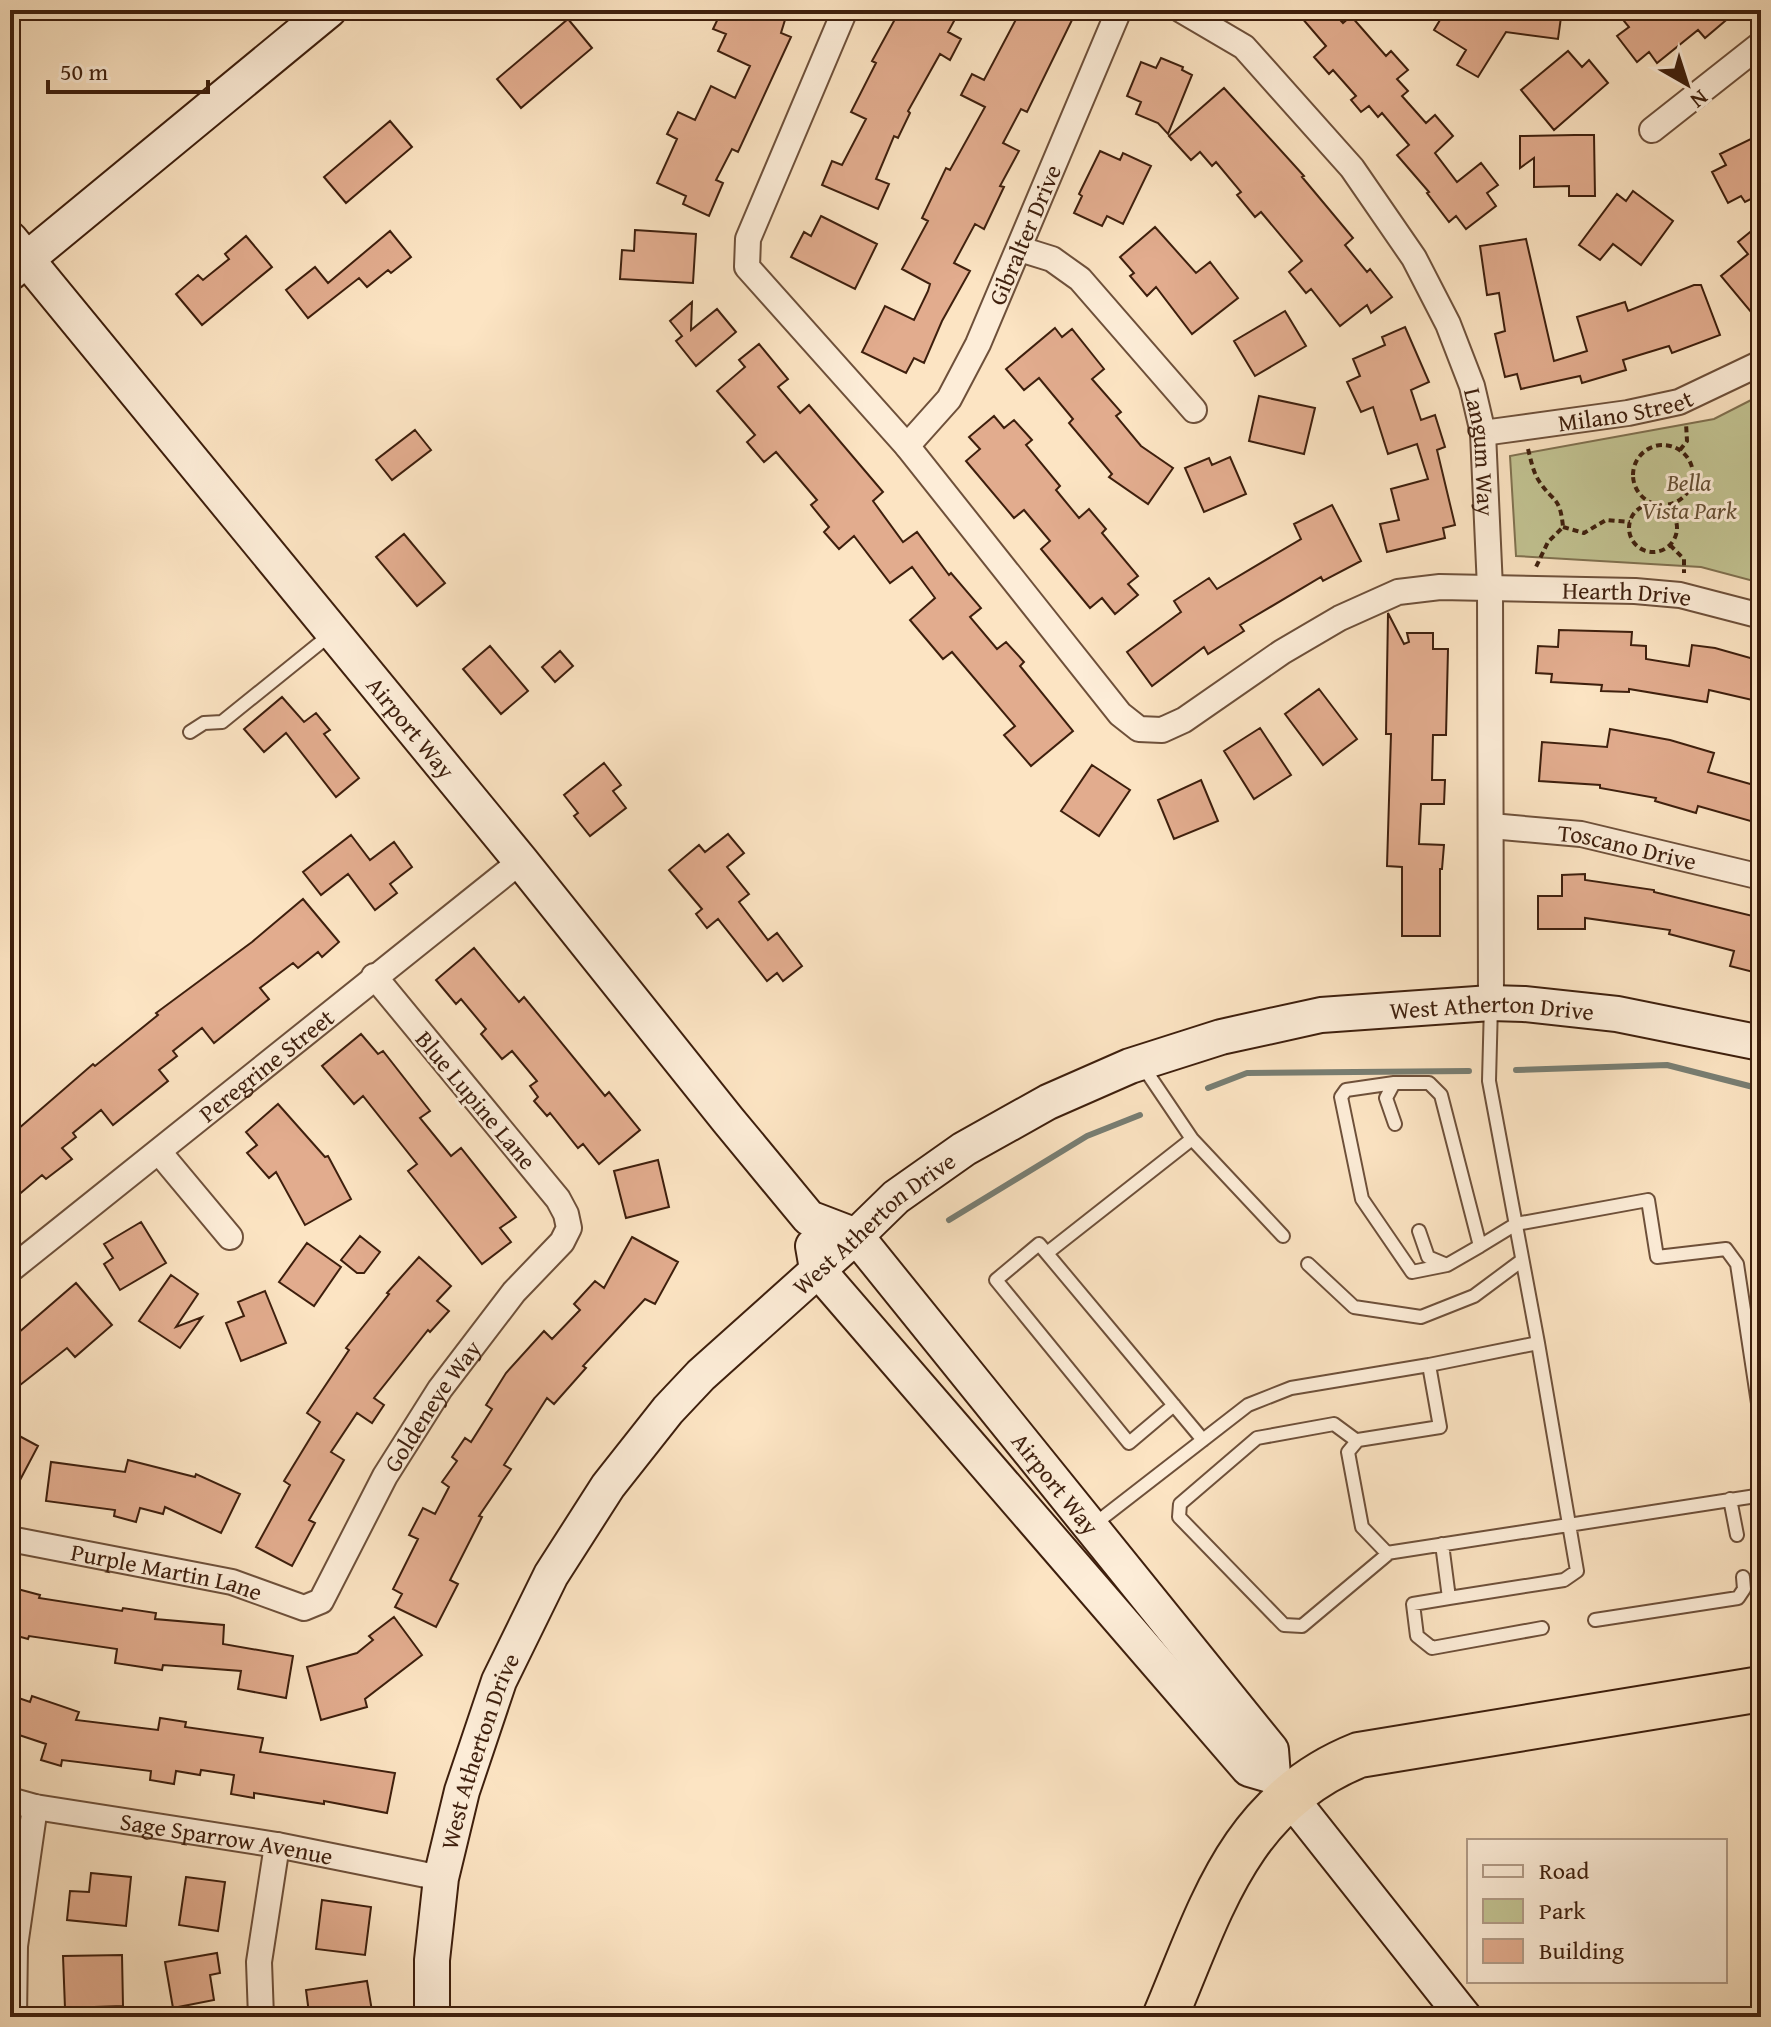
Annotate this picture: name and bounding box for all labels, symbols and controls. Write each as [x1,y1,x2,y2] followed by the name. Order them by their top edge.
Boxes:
[48,44,208,94] scale bar
[1647,44,1727,124] north arrow
[60,54,108,89] text: 50 m
[1684,82,1715,117] text: N
[979,159,1069,310] street label: Gibralter Drive
[1556,380,1699,440] street label: Milano Street
[1455,384,1504,517] street label: Langum Way
[1641,465,1737,528] park label: Bella Vista Park
[1562,572,1696,615] street label: Hearth Drive
[359,669,464,786] street label: Airport Way
[1557,815,1700,878] street label: Toscano Drive
[1388,986,1596,1029] street label: West Atherton Drive
[191,1000,342,1130] street label: Peregrine Street
[407,1023,545,1177] street label: Blue Lupine Lane
[784,1143,962,1303] street label: West Atherton Drive
[375,1332,489,1478] street label: Goldeneye Way
[1004,1425,1108,1542] street label: Airport Way
[68,1534,267,1609] street label: Purple Martin Lane
[431,1647,528,1853] street label: West Atherton Drive
[118,1803,336,1873] street label: Sage Sparrow Avenue
[1467,1839,1727,1983] legend
[1539,1853,1589,1888] text: Road
[1539,1893,1586,1928] text: Park
[1539,1933,1624,1968] text: Building

